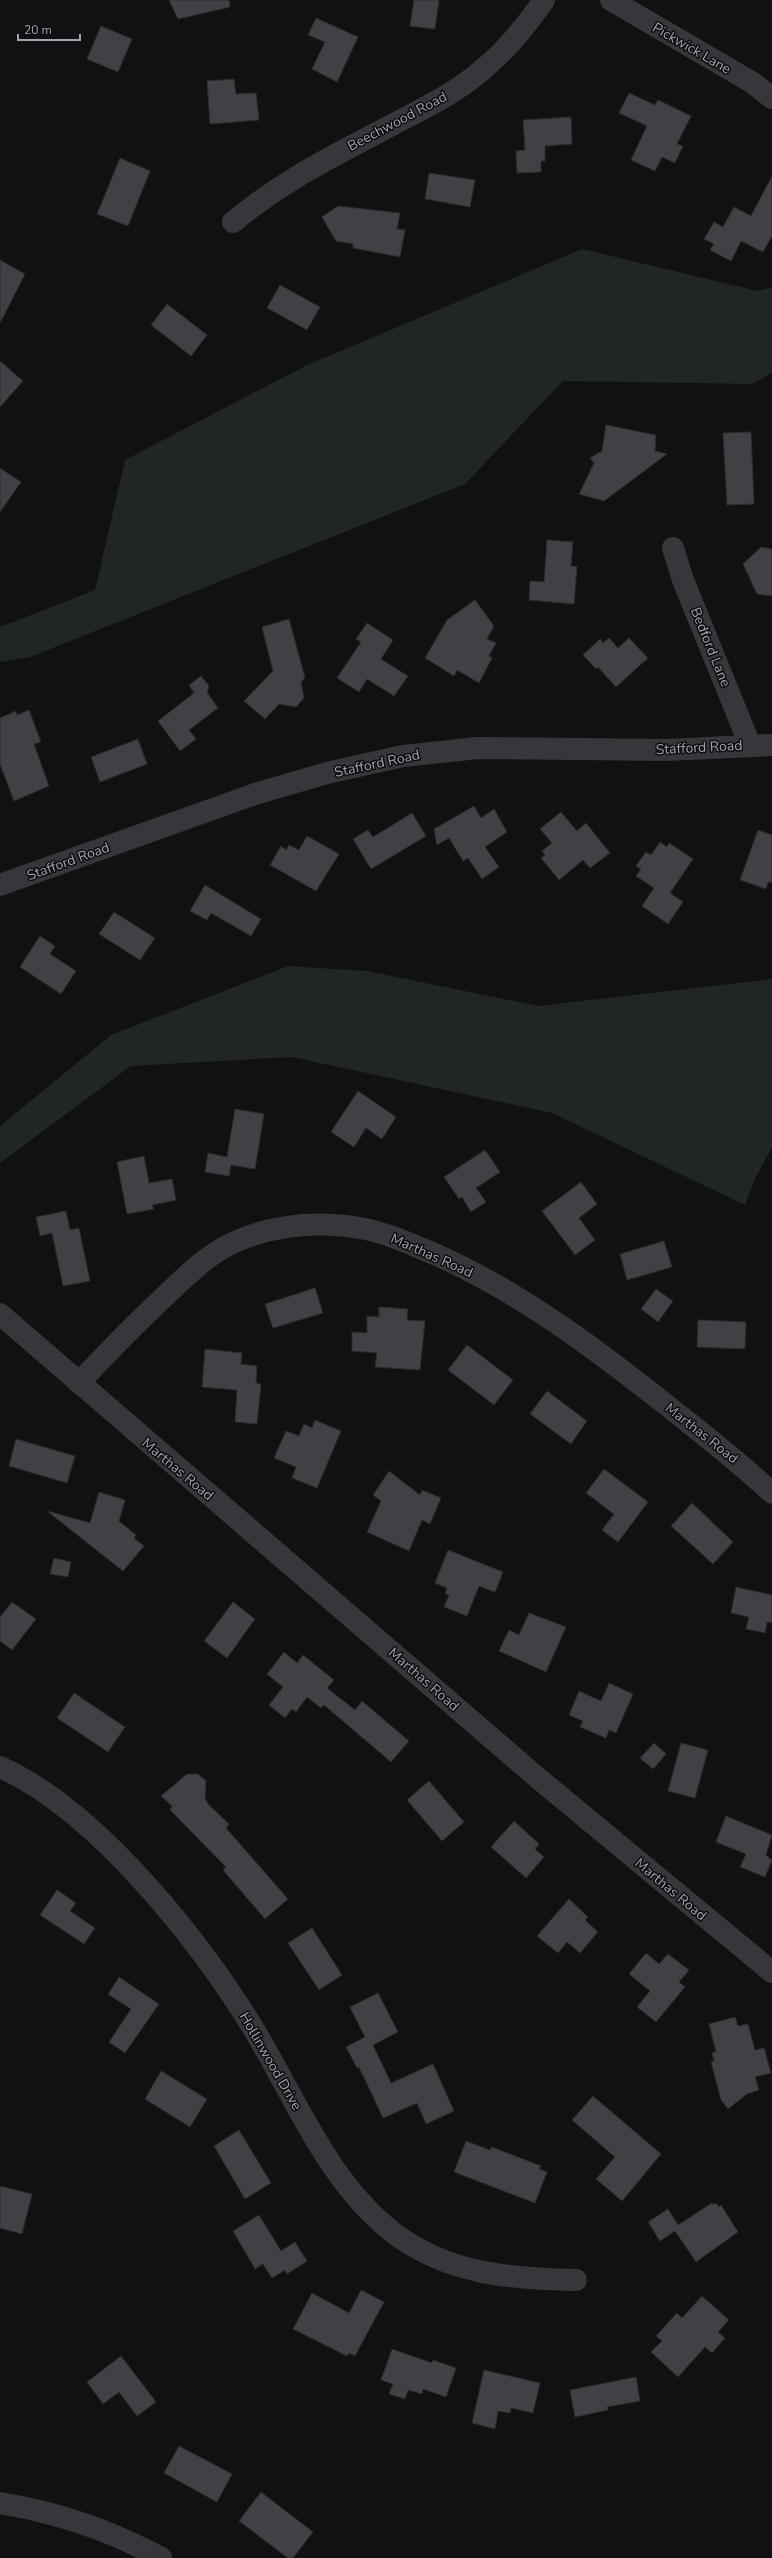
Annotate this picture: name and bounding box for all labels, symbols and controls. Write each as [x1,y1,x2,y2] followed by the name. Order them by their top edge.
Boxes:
[18,16,80,42] scale bar
[649,18,735,79] street label: Pickwick Lane
[24,22,52,38] text: 20 m
[344,87,450,156] street label: Beechwood Road
[686,604,735,690] street label: Bedford Lane
[655,736,743,759] street label: Stafford Road
[333,745,422,782] street label: Stafford Road
[24,838,112,885] street label: Stafford Road
[388,1229,476,1282] street label: Marthas Road
[661,1399,742,1468] street label: Marthas Road
[138,1434,217,1505] street label: Marthas Road
[384,1643,463,1715] street label: Marthas Road
[631,1854,710,1925] street label: Marthas Road
[235,2009,306,2114] street label: Hollinwood Drive

